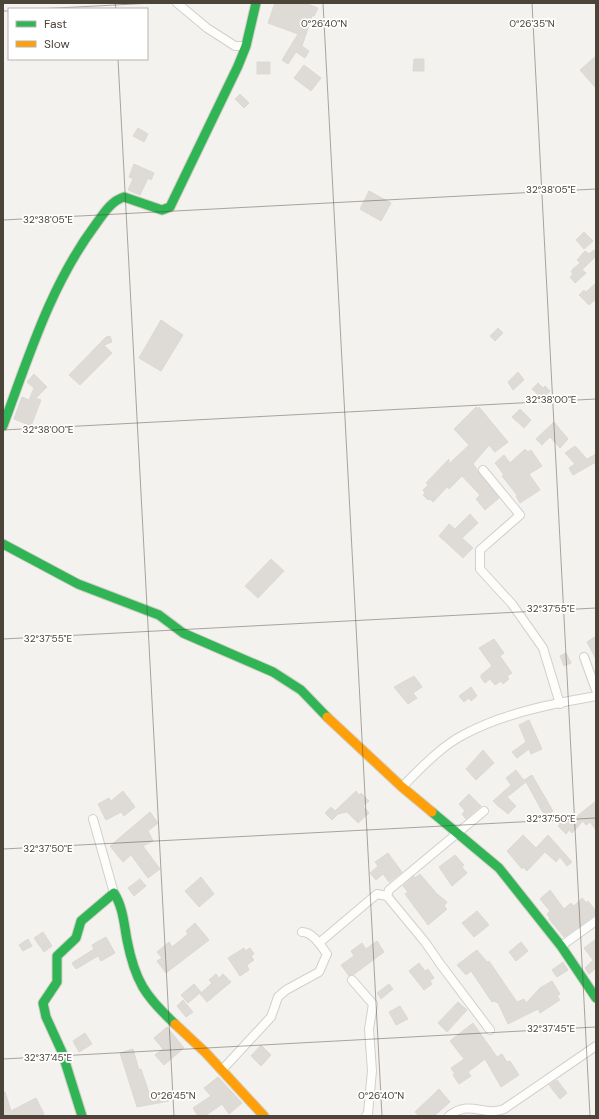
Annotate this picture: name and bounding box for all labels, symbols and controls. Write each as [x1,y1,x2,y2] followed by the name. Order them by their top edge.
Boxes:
[8,8,148,60] legend
[44,16,67,32] text: Fast
[301,17,347,30] text: 0°26'40"N
[509,17,555,30] text: 0°26'35"N
[44,36,70,52] text: Slow
[526,183,576,196] text: 32°38'05"E
[23,213,73,226] text: 32°38'05"E
[526,393,577,406] text: 32°38'00"E
[23,423,74,436] text: 32°38'00"E
[527,602,576,615] text: 32°37'55"E
[24,632,73,645] text: 32°37'55"E
[526,812,576,825] text: 32°37'50"E
[23,842,73,855] text: 32°37'50"E
[527,1022,575,1035] text: 32°37'45"E
[24,1051,72,1064] text: 32°37'45"E
[150,1089,196,1102] text: 0°26'45"N
[358,1089,404,1102] text: 0°26'40"N

